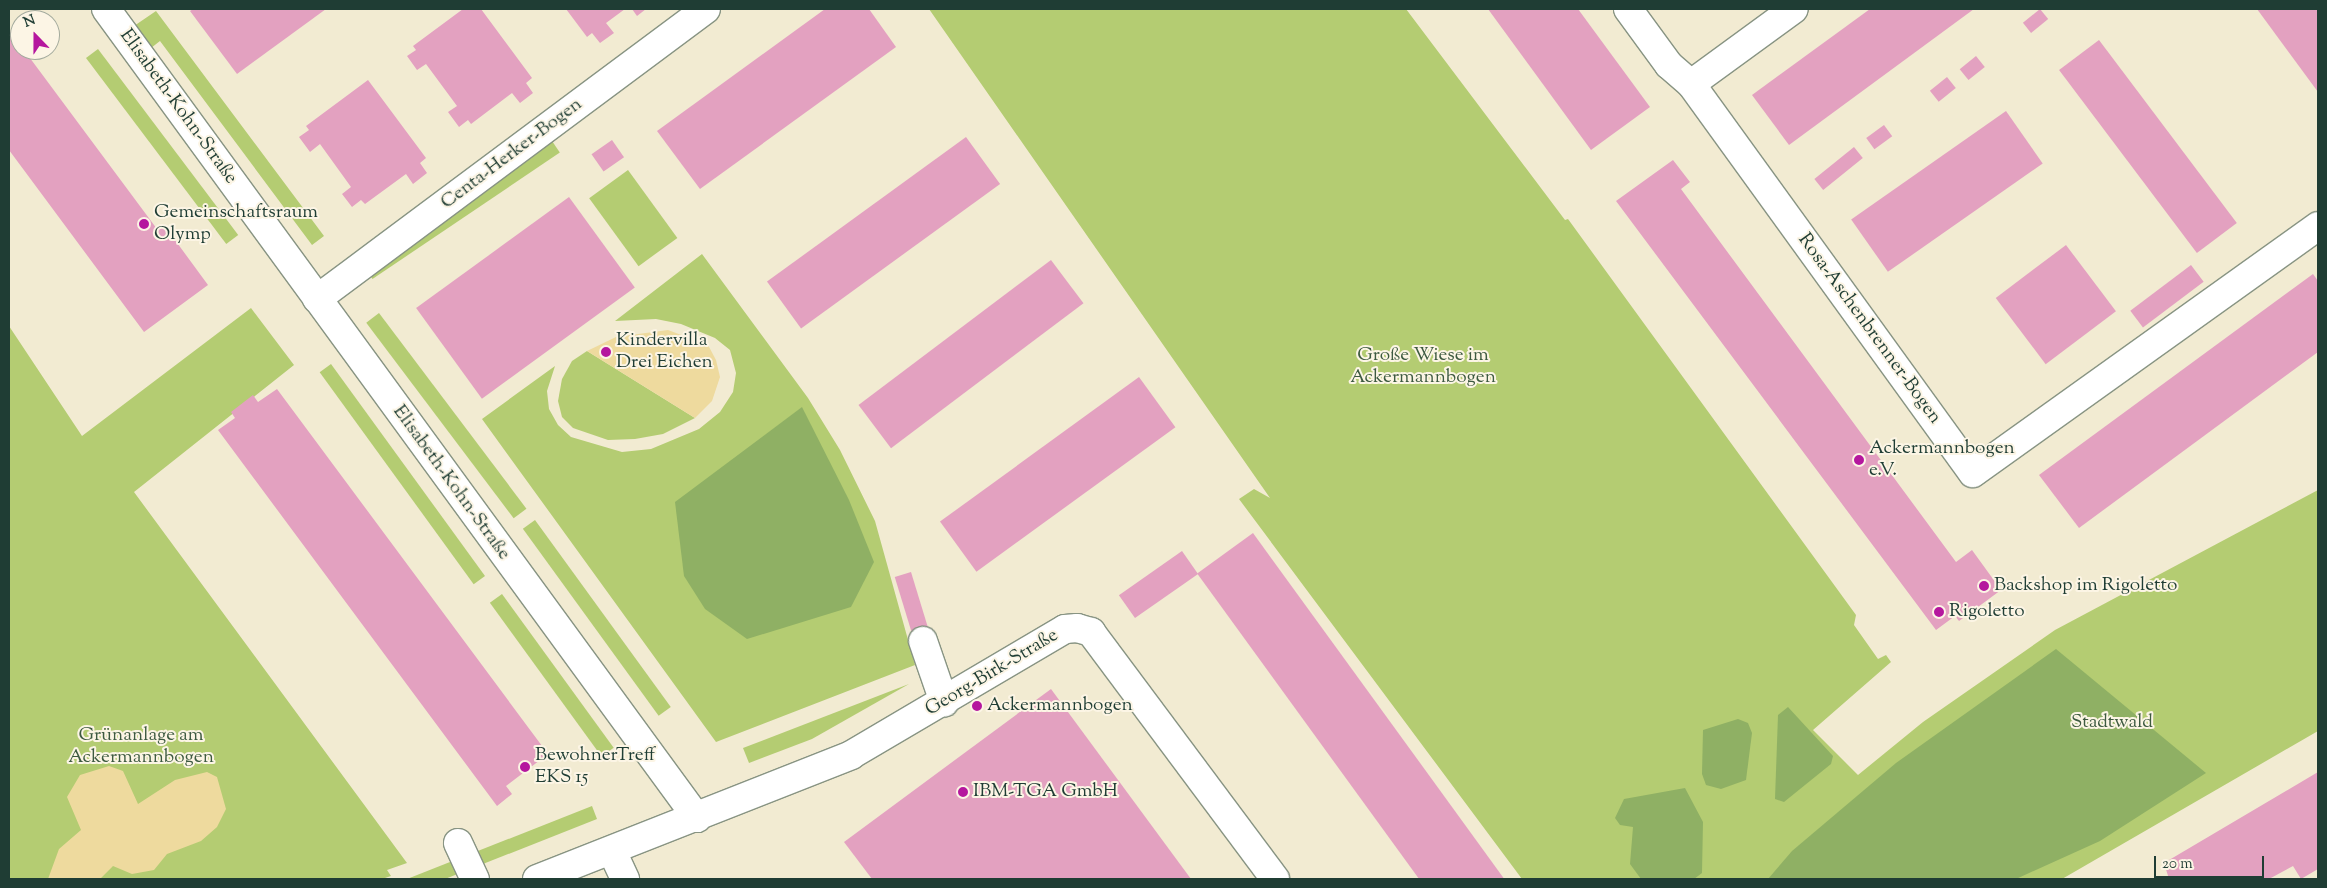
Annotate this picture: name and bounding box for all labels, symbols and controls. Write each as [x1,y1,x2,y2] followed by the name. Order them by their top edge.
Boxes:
[10,10,60,60] north arrow
[21,11,39,33] text: N
[114,25,242,189] street label: Elisabeth-Kohn-Straße
[437,93,587,215] street label: Centa-Herker-Bogen
[154,202,318,246] place label: Gemeinschaftsraum Olymp
[138,218,150,230] marker: Gemeinschaftsraum Olymp
[1792,229,1946,429] street label: Rosa-Aschenbrenner-Bogen
[616,330,713,374] place label: Kindervilla Drei Eichen
[1350,345,1496,389] park label: Große Wiese im Ackermannbogen
[600,346,612,358] marker: Kindervilla Drei Eichen
[387,401,515,565] street label: Elisabeth-Kohn-Straße
[1869,438,2015,482] place label: Ackermannbogen e.V.
[1853,454,1865,466] marker: Ackermannbogen e.V.
[1994,575,2177,597] place label: Backshop im Rigoletto
[1978,580,1990,592] marker: Backshop im Rigoletto
[1949,601,2025,623] place label: Rigoletto
[1933,606,1945,618] marker: Rigoletto
[921,624,1063,722] street label: Georg-Birk-Straße
[987,695,1133,717] place label: Ackermannbogen
[971,700,983,712] marker: Ackermannbogen
[2071,712,2153,734] park label: Stadtwald
[68,725,214,769] park label: Grünanlage am Ackermannbogen
[535,745,655,789] place label: BewohnerTreff EKS 15
[519,761,531,773] marker: BewohnerTreff EKS 15
[973,781,1118,803] place label: IBM-TGA GmbH
[957,786,969,798] marker: IBM-TGA GmbH
[2157,846,2267,878] scale bar
[2162,854,2193,875] text: 20 m

